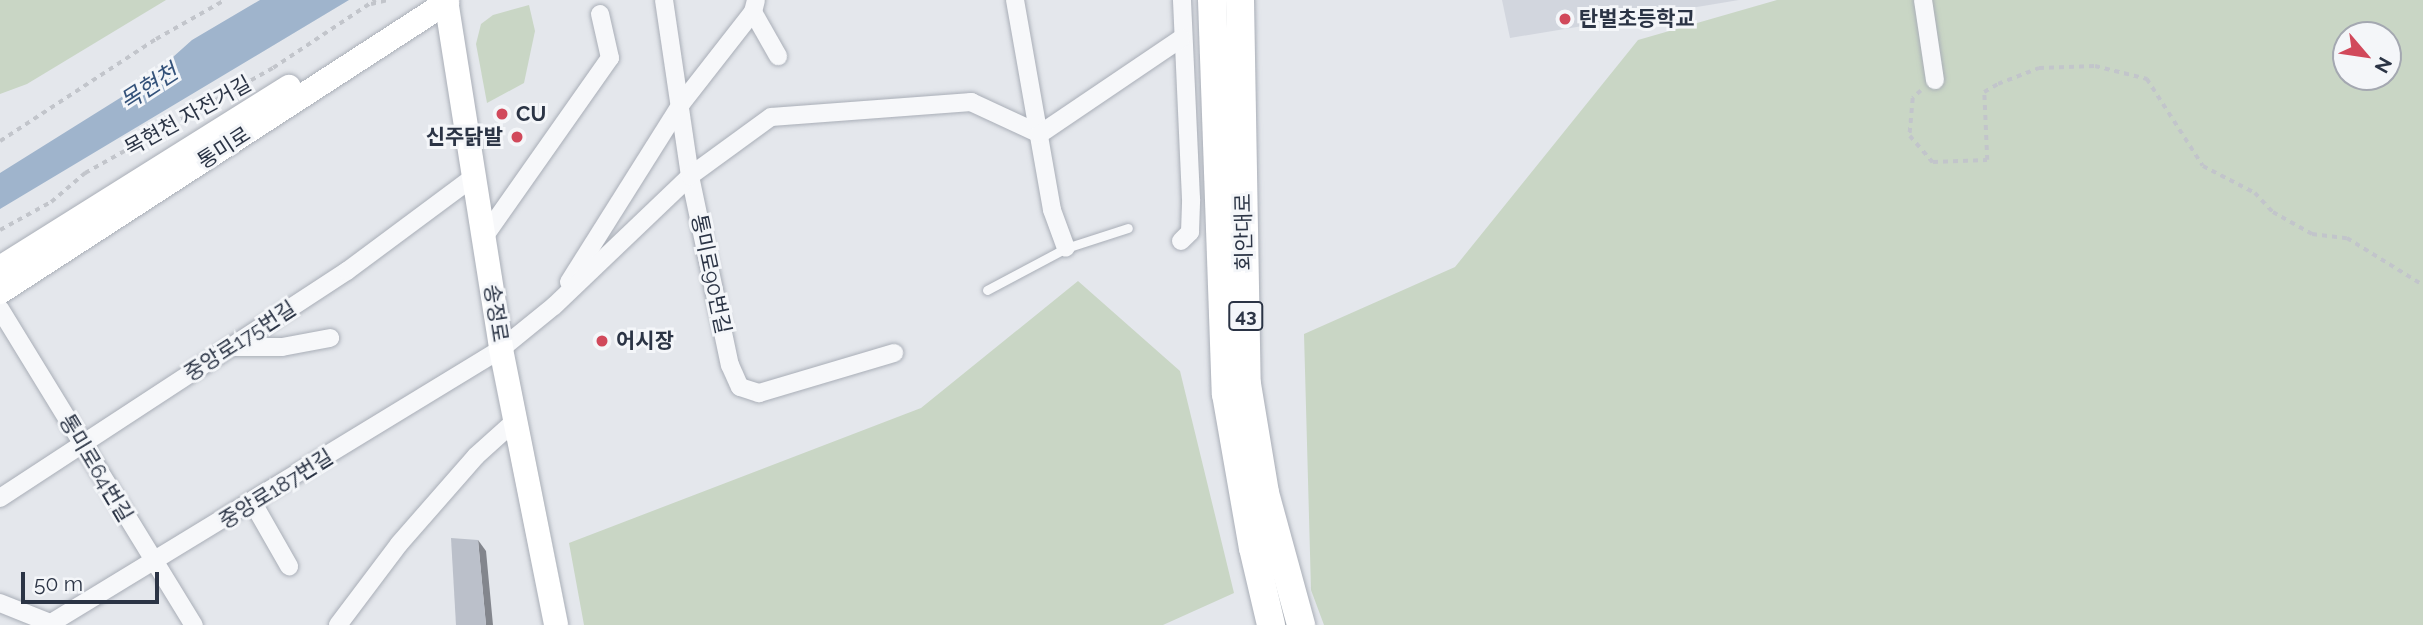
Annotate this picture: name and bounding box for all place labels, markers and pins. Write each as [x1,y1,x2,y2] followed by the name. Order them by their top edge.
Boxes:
[1579,6,1695,32] place label: 탄벌초등학교
[1557,11,1573,27] marker: 탄벌초등학교
[516,101,546,127] place label: CU
[494,106,510,122] marker: CU
[426,124,503,150] place label: 신주닭발
[509,129,525,145] marker: 신주닭발
[616,328,674,354] place label: 어시장
[594,333,610,349] marker: 어시장

